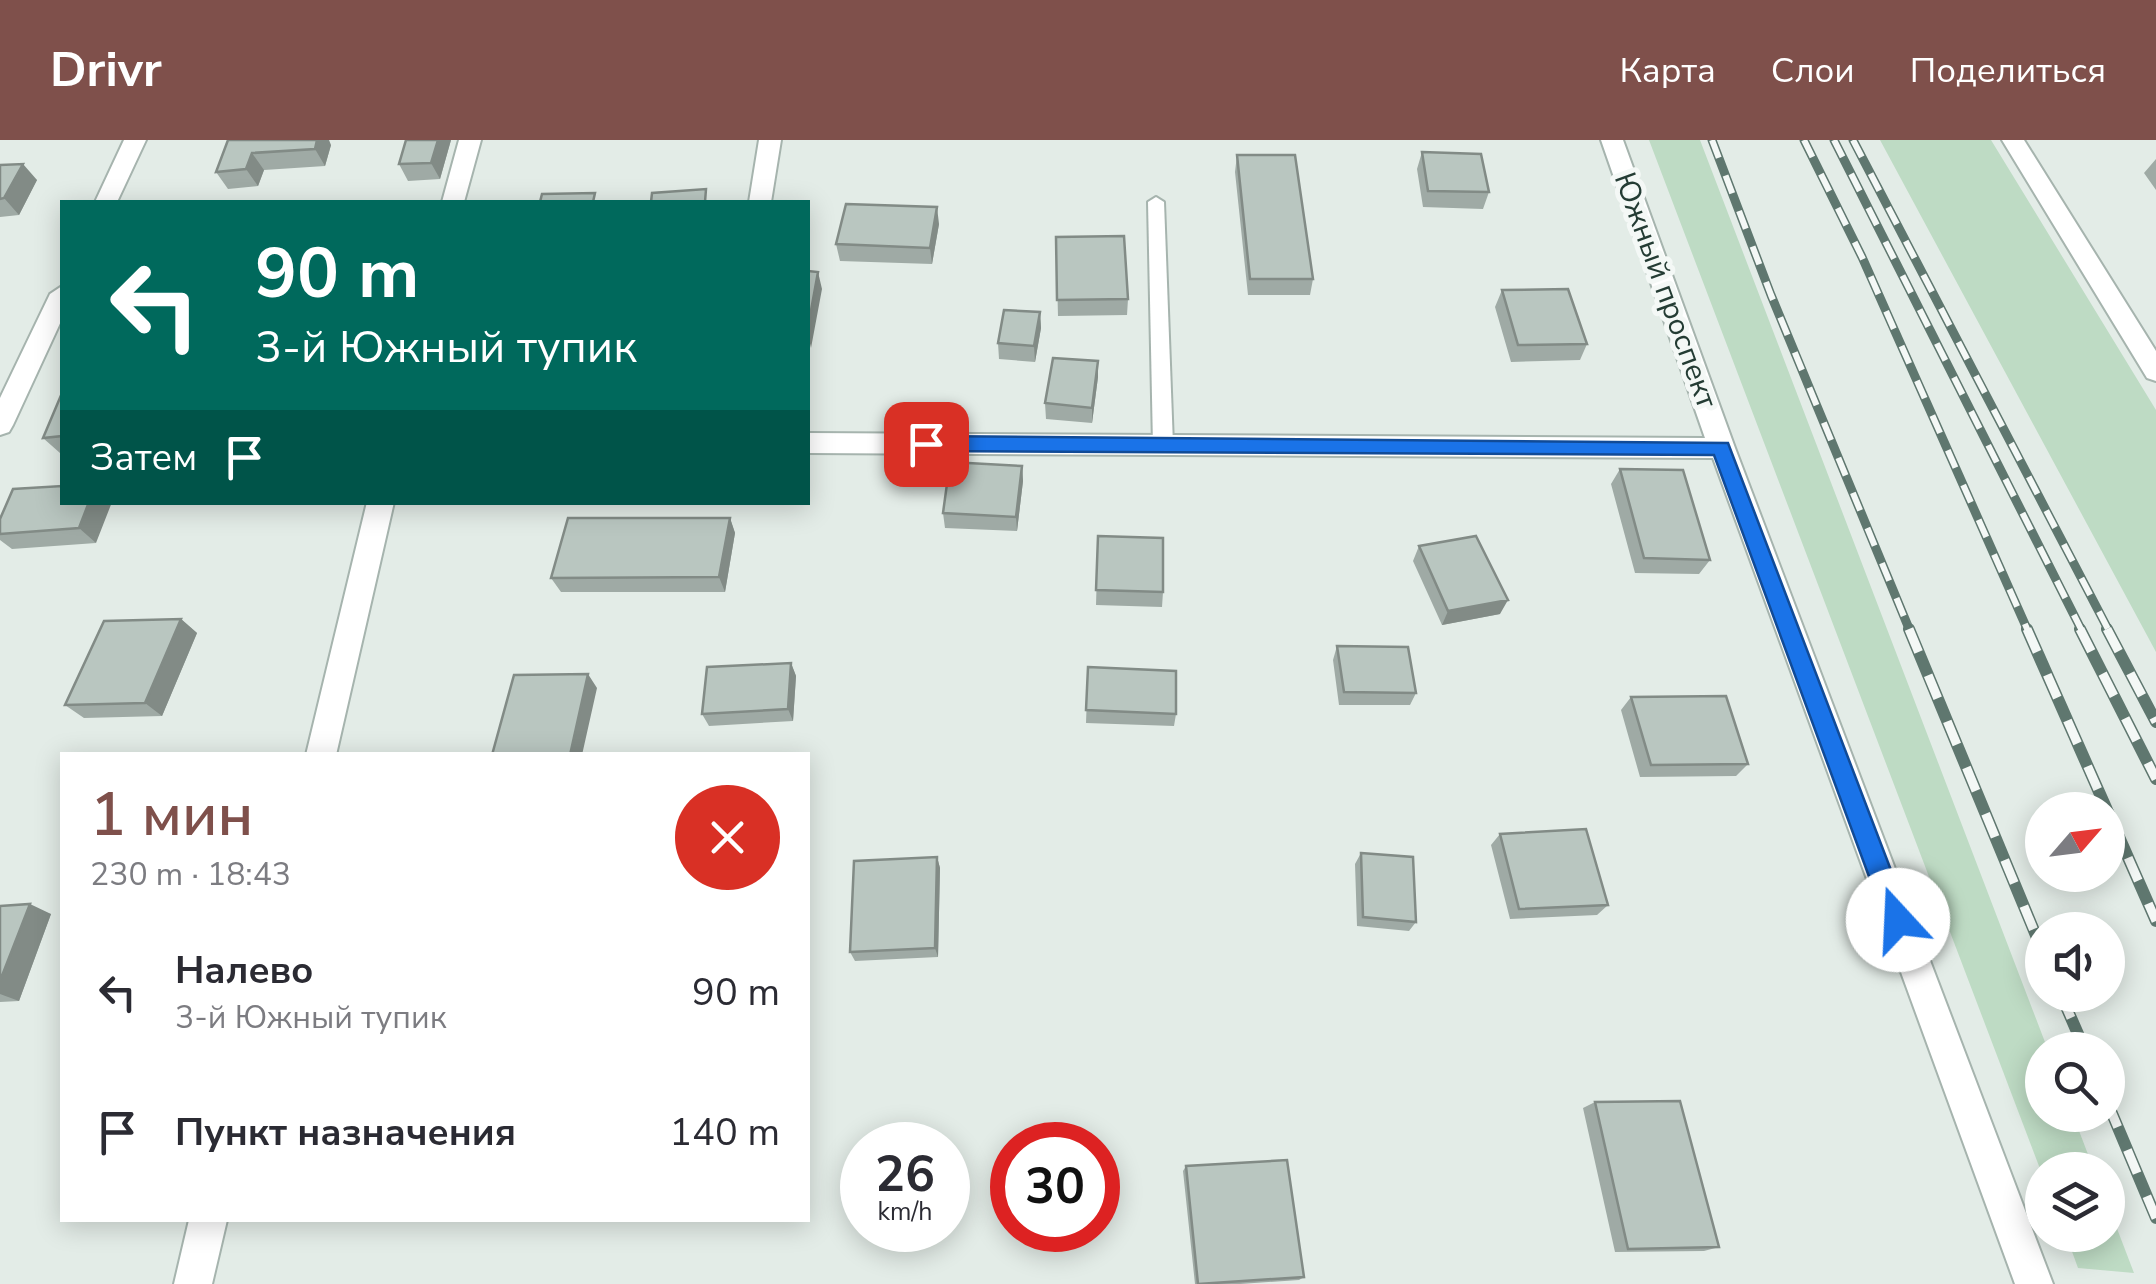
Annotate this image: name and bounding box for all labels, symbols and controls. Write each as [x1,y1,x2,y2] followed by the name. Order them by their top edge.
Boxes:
[50,37,162,103] text: Drivr
[1619,47,1716,94] text: Карта
[1771,47,1855,94] text: Слои
[1910,47,2106,94] text: Поделиться
[1604,167,1727,414] street label: Южный проспект
[255,226,419,322] text: 90 m
[90,240,220,370] icon: left
[255,317,637,378] text: 3-й Южный тупик
[884,402,969,487] pin
[899,417,954,472] icon: arrive
[217,430,272,485] icon: arrive
[90,432,197,483] text: Затем
[90,774,253,856] text: 1 мин
[675,785,780,890] button: close
[2025,792,2125,892] north arrow
[2025,792,2125,1252] map controls
[90,853,291,896] text: 230 m · 18:43
[1846,868,1950,972] position arrow
[2025,912,2125,1012] button: sound
[175,945,314,996] text: Налево
[90,965,145,1020] icon: left
[692,967,780,1018] text: 90 m
[175,996,447,1039] text: 3-й Южный тупик
[2025,1032,2125,1132] button: search
[90,1105,145,1160] icon: arrive
[175,1107,516,1158] text: Пункт назначения
[669,1107,780,1158] text: 140 m
[990,1122,1120,1252] speed limit sign: 30
[875,1140,935,1209] text: 26
[2025,1152,2125,1252] button: layers
[877,1195,933,1229] text: km/h

